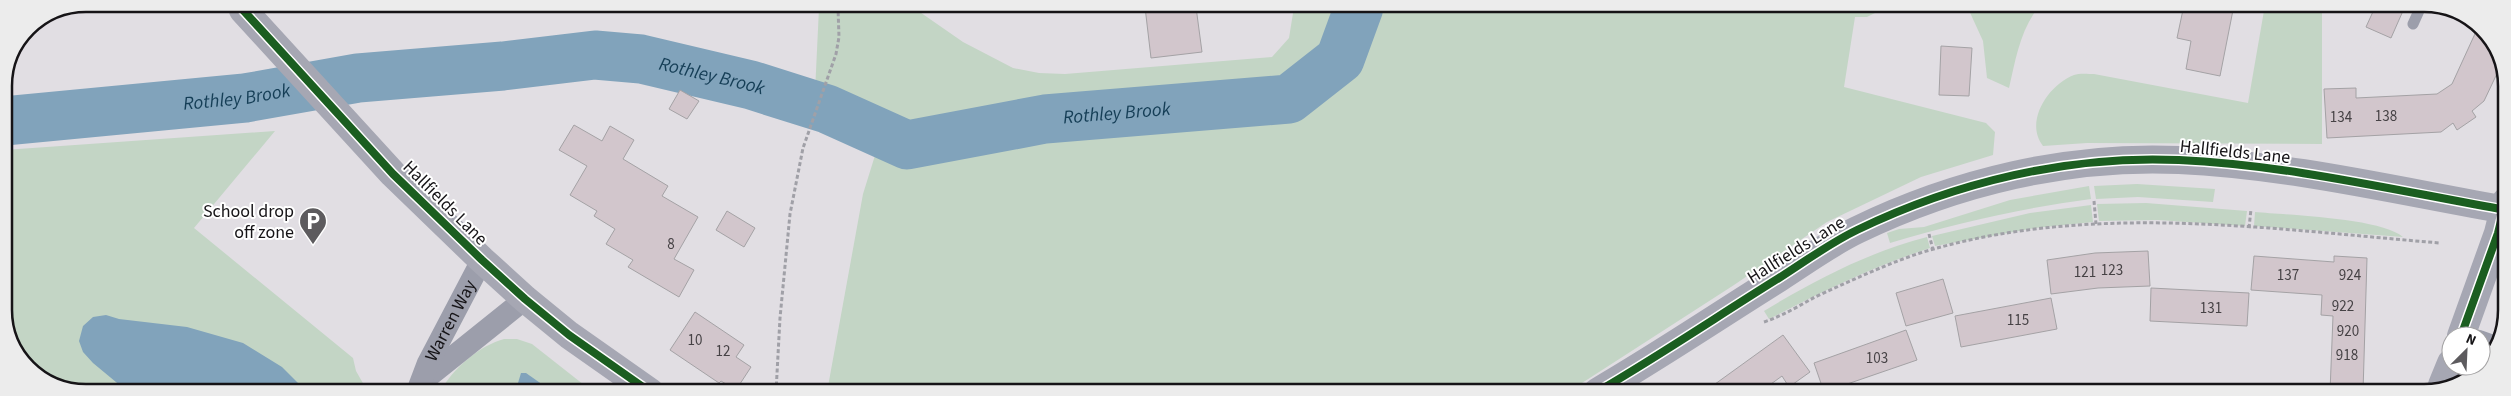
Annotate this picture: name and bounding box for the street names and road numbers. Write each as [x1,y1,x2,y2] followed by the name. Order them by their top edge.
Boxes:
[2179,134,2292,170] street label: Hallfields Lane
[397,155,493,251] street label: Hallfields Lane
[1742,210,1850,290] street label: Hallfields Lane
[419,275,482,366] street label: Warren Way

